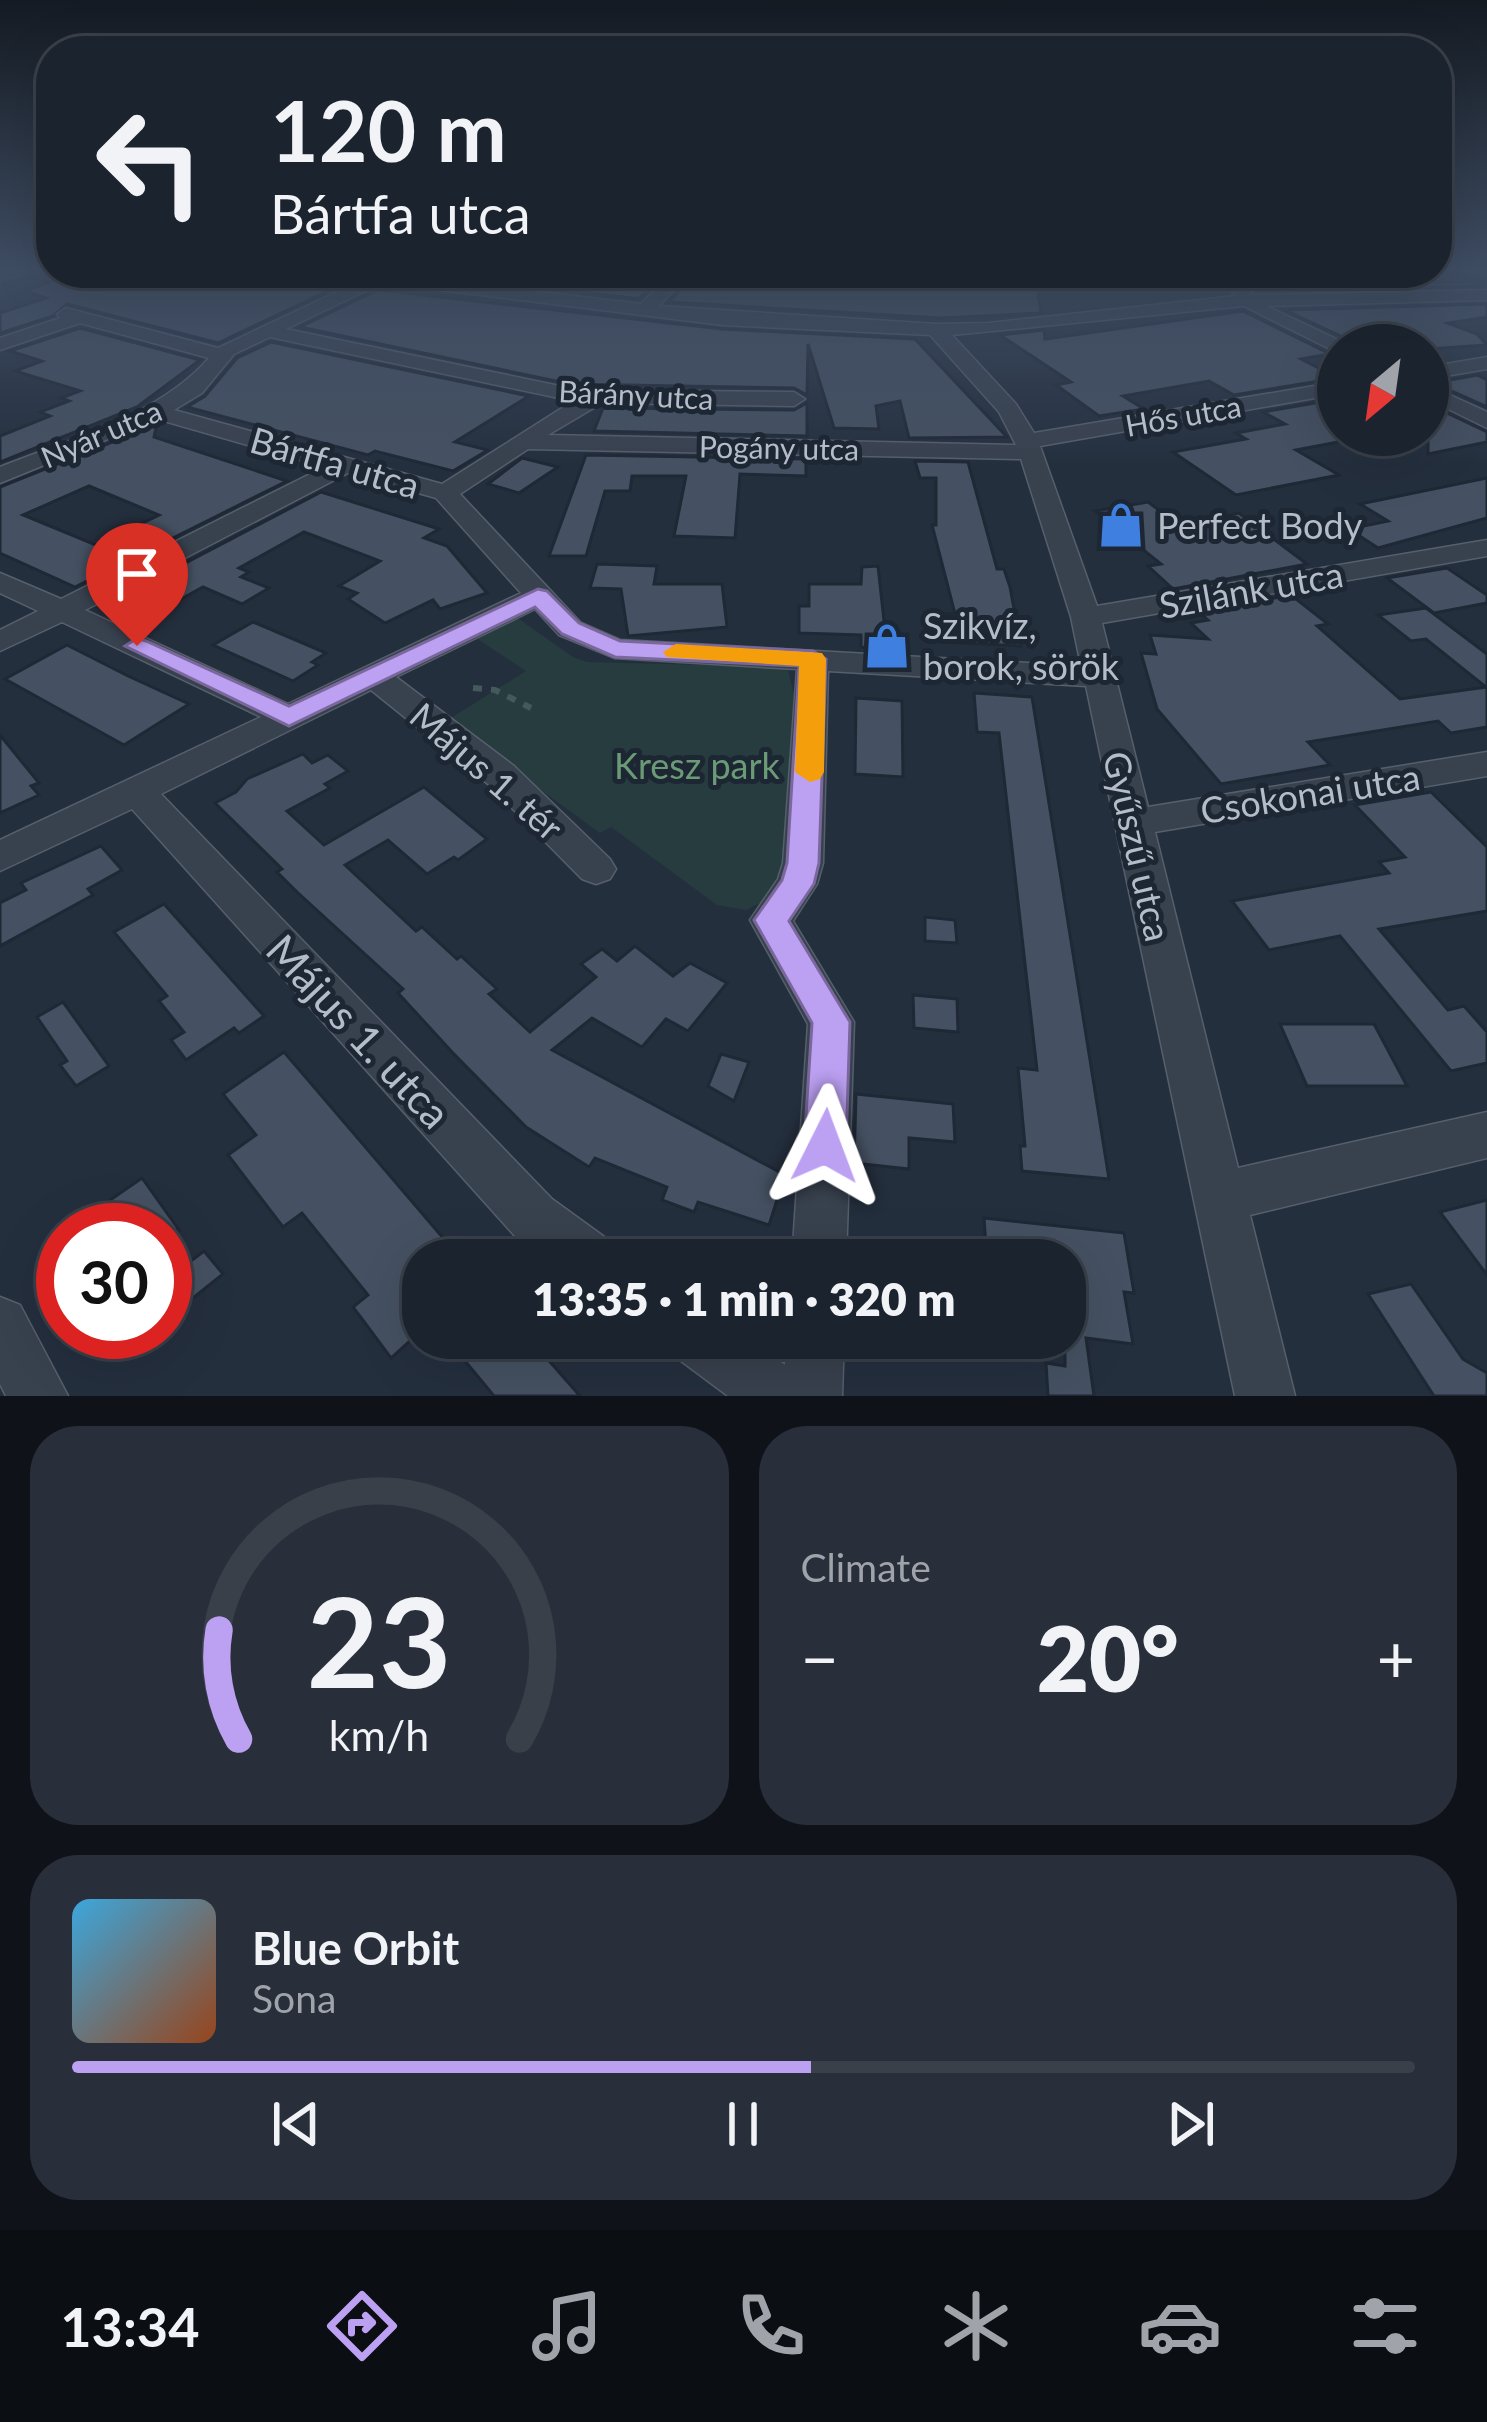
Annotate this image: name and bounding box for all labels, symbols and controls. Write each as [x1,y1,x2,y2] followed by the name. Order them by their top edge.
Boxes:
[270,79,507,180] text: 120 m
[72,84,228,240] icon: left
[270,181,531,246] text: Bártfa utca
[1317,324,1449,456] north arrow
[1317,324,1449,456] map controls
[558,372,714,416] street label: Bárány utca
[1122,387,1244,443] street label: Hős utca
[35,392,167,474] street label: Nyár utca
[245,417,425,507] street label: Bártfa utca
[699,428,859,466] street label: Pogány utca
[1096,500,1146,550] shop icon: Perfect Body
[1157,503,1363,547] place label: Perfect Body
[86,523,188,646] pin
[104,541,170,607] icon: arrive
[1156,551,1346,627] street label: Szilánk utca
[923,603,1120,688] place label: Szikvíz, borok, sörök
[862,621,912,671] shop icon: Szikvíz, borok, sörök
[402,693,572,849] street label: Május 1. tér
[614,743,781,787] park label: Kresz park
[1095,747,1181,945] street label: Gyűszű utca
[1197,754,1423,832] street label: Csokonai utca
[257,924,461,1138] street label: Május 1. utca
[762,1083,888,1209] position arrow
[36,1203,192,1359] speed limit sign: 30
[532,1272,956,1326] text: 13:35 · 1 min · 320 m
[801,1544,931,1590] text: Climate
[307,1565,452,1715] text: 23
[1037,1603,1179,1711] text: 20°
[801,1618,839,1697] text: −
[1377,1618,1415,1697] text: +
[329,1708,429,1759] text: km/h
[252,1921,459,1975] text: Blue Orbit
[252,1975,336,2021] text: Sona
[263,2091,329,2157] icon: previous
[710,2091,776,2157] icon: pause
[1158,2091,1224,2157] icon: next
[320,2284,404,2368] icon: directions
[525,2284,609,2368] icon: music
[729,2284,813,2368] icon: phone
[934,2284,1018,2368] icon: climate
[1138,2284,1222,2368] icon: car
[1343,2284,1427,2368] icon: filters
[60,2294,199,2359] text: 13:34

